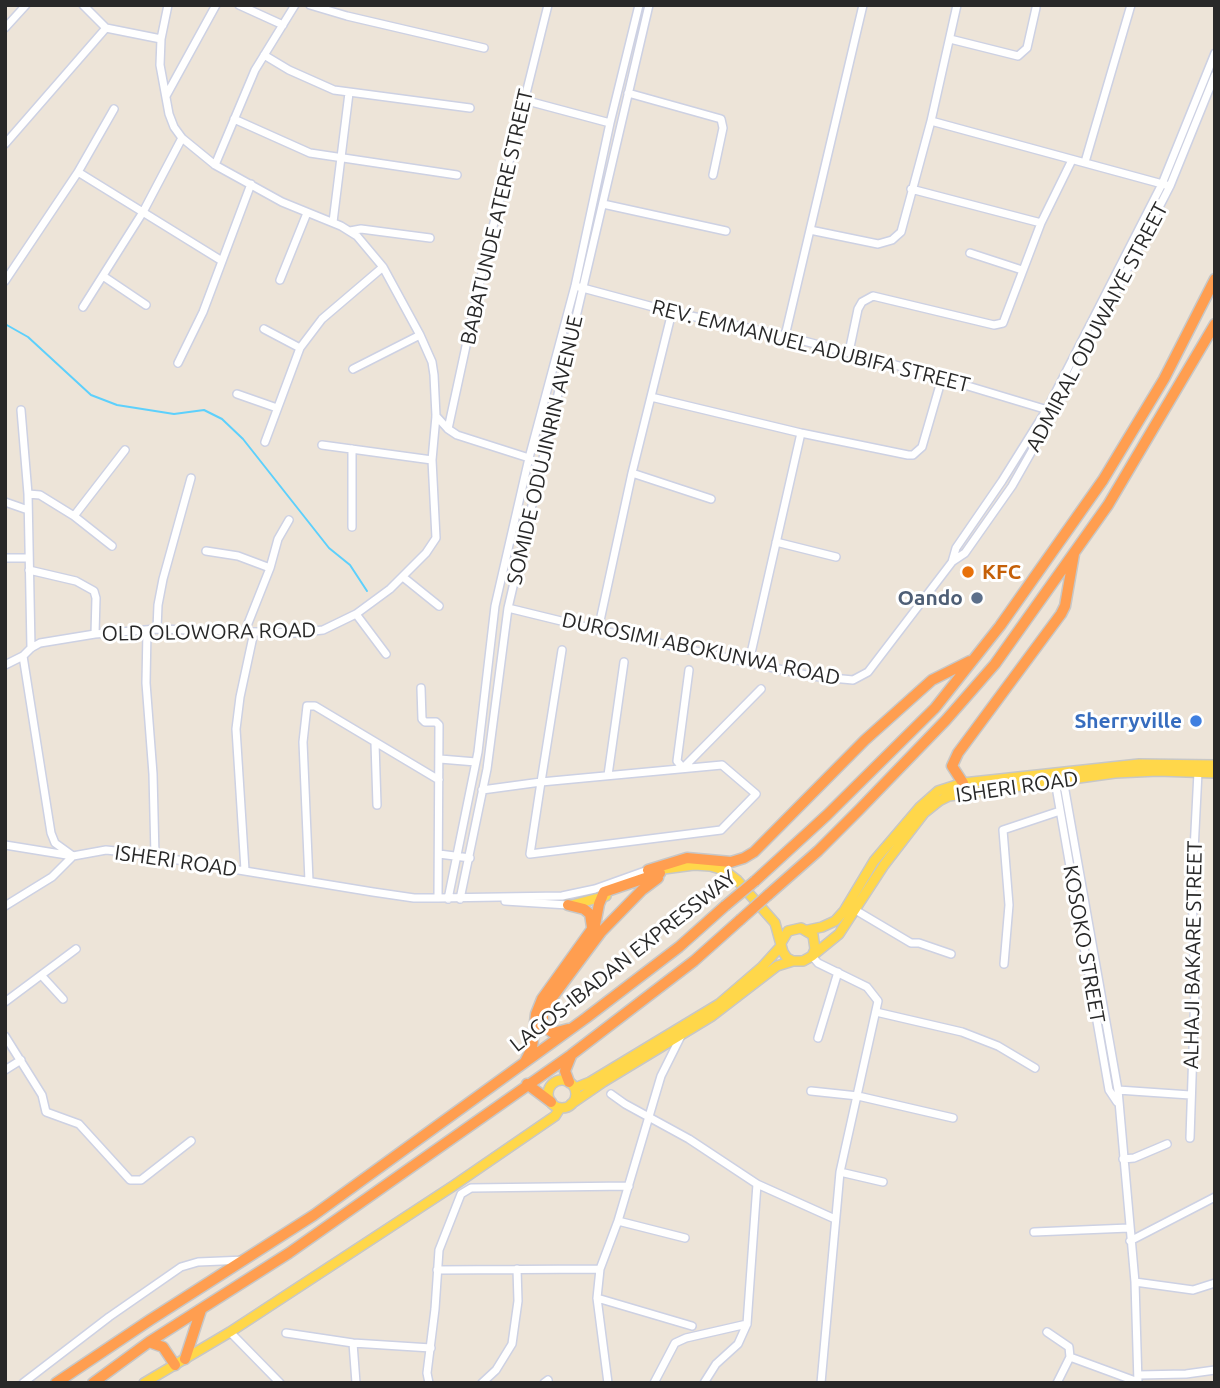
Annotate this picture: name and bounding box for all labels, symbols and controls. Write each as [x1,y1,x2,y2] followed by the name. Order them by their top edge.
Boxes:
[455,87,539,347] street label: BABATUNDE ATERE STREET
[1021,198,1173,456] street label: ADMIRAL ODUWAIYE STREET
[649,294,973,398] street label: REV. EMMANUEL ADUBIFA STREET
[502,313,588,587] street label: SOMIDE ODUJINRIN AVENUE
[982,559,1021,585] place label: KFC
[960,564,976,580] marker: KFC
[898,585,963,611] place label: Oando
[969,590,985,606] marker: Oando
[559,607,843,691] street label: DUROSIMI ABOKUNWA ROAD
[101,618,317,646] street label: OLD OLOWORA ROAD
[1074,708,1182,734] place label: Sherryville
[1188,713,1204,729] marker: Sherryville
[954,766,1080,808] street label: ISHERI ROAD
[113,840,239,882] street label: ISHERI ROAD
[1178,841,1208,1069] street label: ALHAJI BAKARE STREET
[1058,863,1110,1025] street label: KOSOKO STREET
[505,865,741,1057] street label: LAGOS-IBADAN EXPRESSWAY

